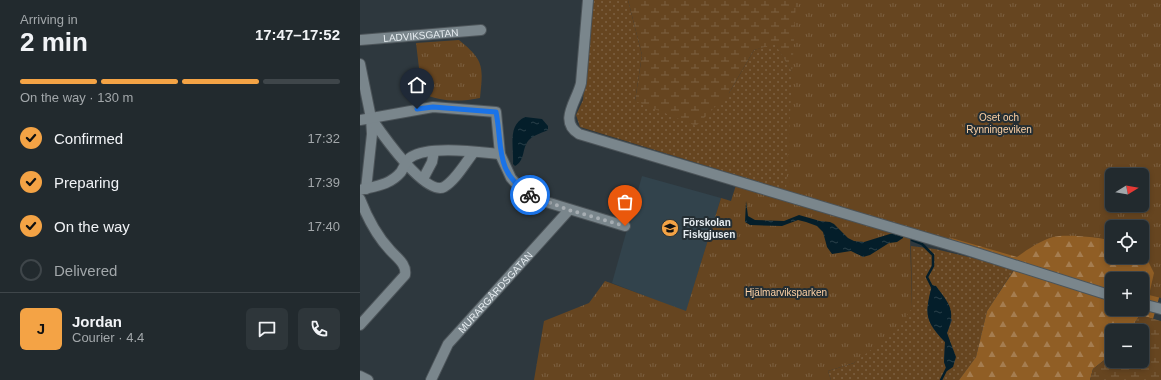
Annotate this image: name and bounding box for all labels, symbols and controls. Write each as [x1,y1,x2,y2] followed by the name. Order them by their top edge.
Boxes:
[20,12,78,27] text: Arriving in
[255,26,340,43] text: 17:47–17:52
[20,27,88,57] text: 2 min
[383,27,459,44] street label: LADVIKSGATAN
[400,68,434,109] pin
[406,74,428,96] icon: home
[20,90,133,105] text: On the way · 130 m
[966,112,1032,135] park label: Oset och Rynningeviken
[20,127,42,149] icon: check
[54,130,123,147] text: Confirmed
[307,131,340,146] text: 17:32
[1105,168,1149,212] north arrow
[1105,168,1149,368] map controls
[20,171,42,193] icon: check
[54,174,119,191] text: Preparing
[307,175,340,190] text: 17:39
[510,175,550,215] courier
[519,184,541,206] icon: bike
[608,185,642,226] pin
[614,191,636,213] icon: bag
[20,215,42,237] icon: check
[683,217,735,240] place label: Förskolan Fiskgjusen
[54,218,130,235] text: On the way
[660,218,680,238] school or university icon: Förskolan Fiskgjusen
[307,219,340,234] text: 17:40
[1105,220,1149,264] button: locate
[456,249,535,335] street label: MURARGÅRDSGATAN
[54,262,117,279] text: Delivered
[1105,272,1149,316] button: +
[745,287,827,298] park label: Hjälmarviksparken
[246,308,288,350] button: chat
[298,308,340,350] button: phone
[72,313,122,330] text: Jordan
[37,320,45,337] text: J
[1105,324,1149,368] button: −
[72,330,144,345] text: Courier · 4.4

